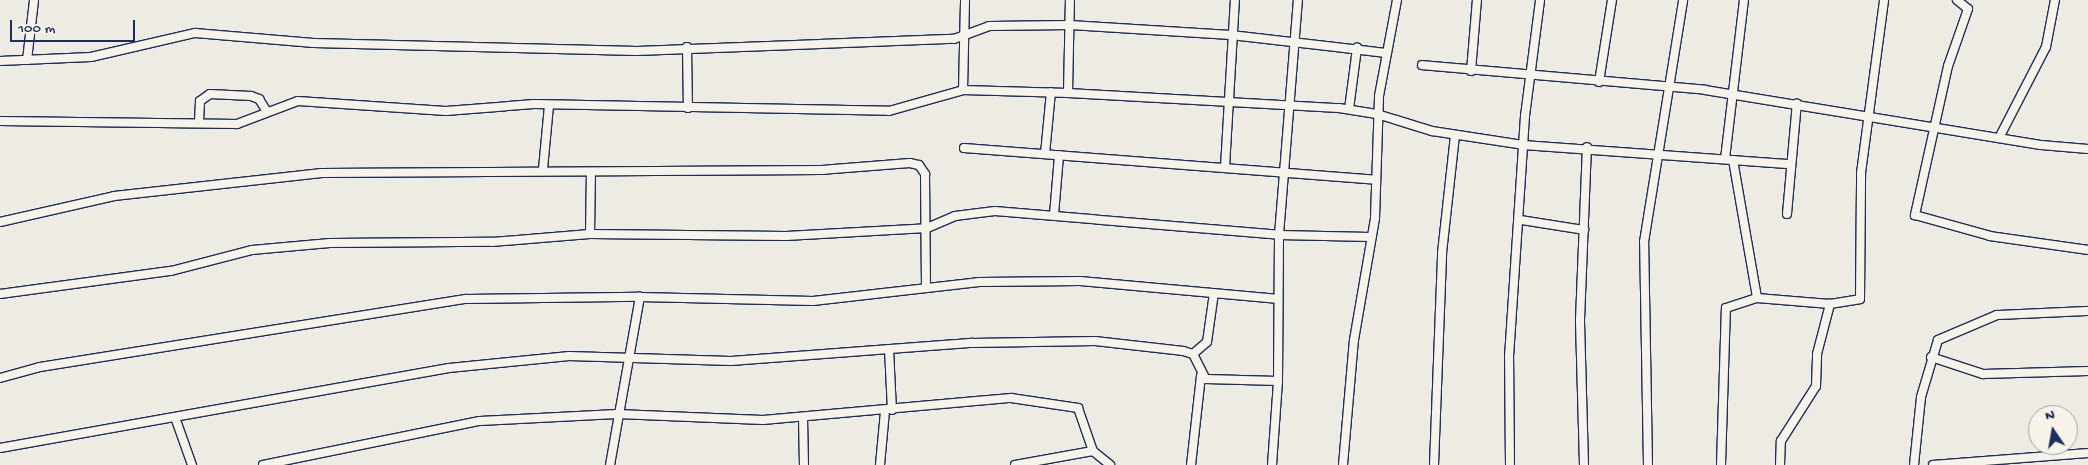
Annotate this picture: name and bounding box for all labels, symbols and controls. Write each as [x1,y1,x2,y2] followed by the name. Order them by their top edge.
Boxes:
[12,10,138,42] scale bar
[18,20,55,38] text: 100 m
[2028,405,2078,455] north arrow
[2044,407,2056,425] text: N

